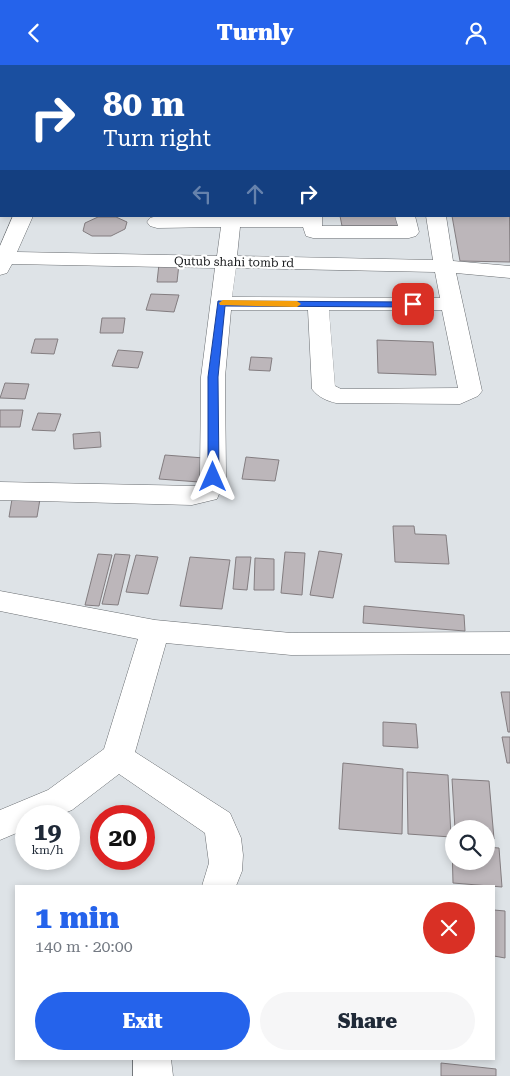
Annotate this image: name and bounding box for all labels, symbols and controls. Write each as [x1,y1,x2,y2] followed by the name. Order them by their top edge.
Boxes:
[20,19,48,47] icon: back
[462,19,490,47] icon: person
[216,20,294,45] text: Turnly
[103,84,185,125] text: 80 m
[20,85,85,150] icon: right
[103,126,211,151] text: Turn right
[188,180,216,208] icon: left
[241,180,269,208] icon: ahead
[294,180,322,208] icon: right
[174,254,294,270] street label: Qutub shahi tomb rd
[392,283,434,325] pin
[399,290,427,318] icon: arrive
[186,450,238,502] position arrow
[90,805,155,870] speed limit sign: 20
[33,817,62,846] text: 19
[445,820,495,870] map controls
[445,820,495,870] button: search
[31,843,64,857] text: km/h
[35,900,119,935] text: 1 min
[423,902,475,954] button: close
[35,937,133,956] text: 140 m · 20:00
[35,992,250,1050] button: Exit
[260,992,475,1050] button: Share

